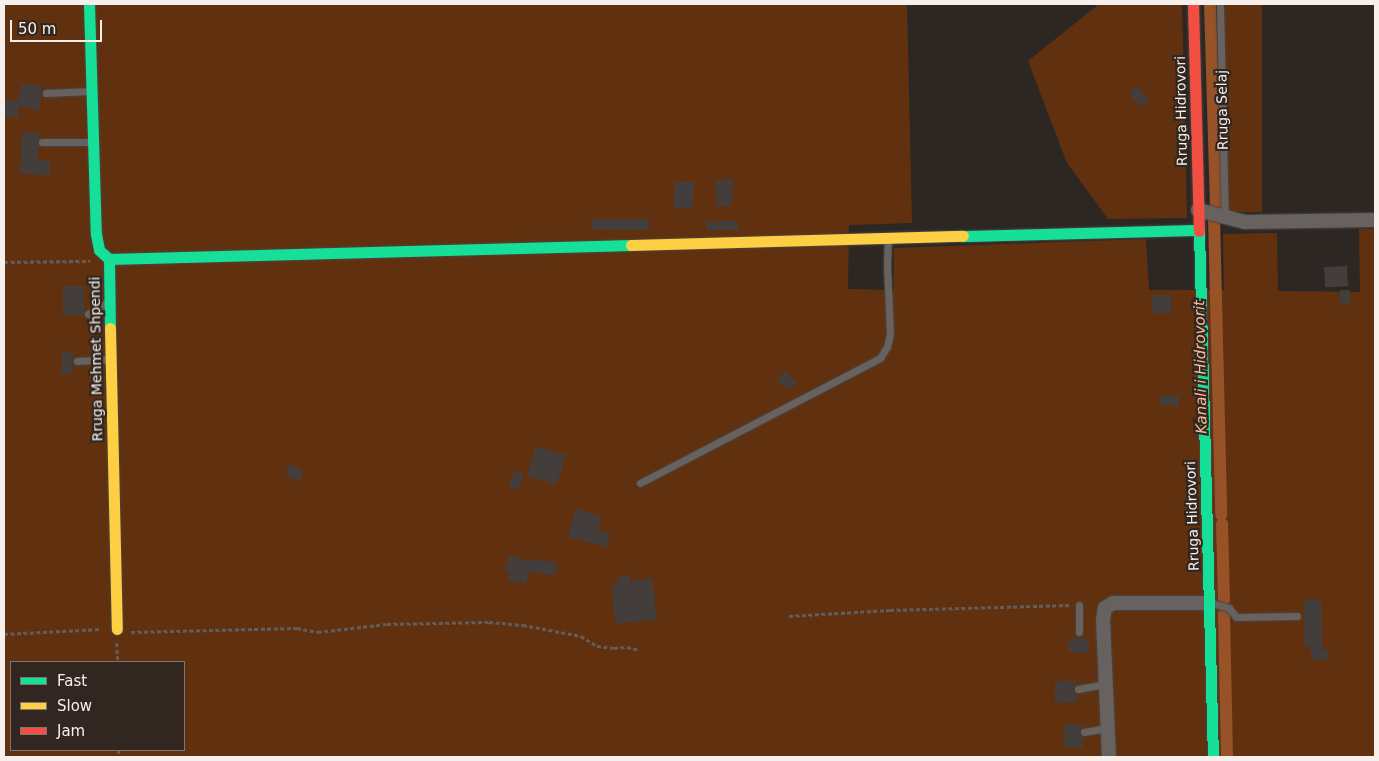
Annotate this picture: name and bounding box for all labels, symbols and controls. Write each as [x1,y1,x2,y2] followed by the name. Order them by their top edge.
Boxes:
[12,10,105,42] scale bar
[18,20,56,38] text: 50 m
[1172,56,1190,166] street label: Rruga Hidrovori
[1213,70,1231,150] street label: Rruga Selaj
[86,276,106,442] street label: Rruga Mehmet Shpendi
[1191,300,1211,434] water label: Kanali i Hidrovorit
[1182,461,1202,571] street label: Rruga Hidrovori
[10,661,185,751] legend
[57,672,87,690] text: Fast
[57,697,92,715] text: Slow
[57,722,85,740] text: Jam

